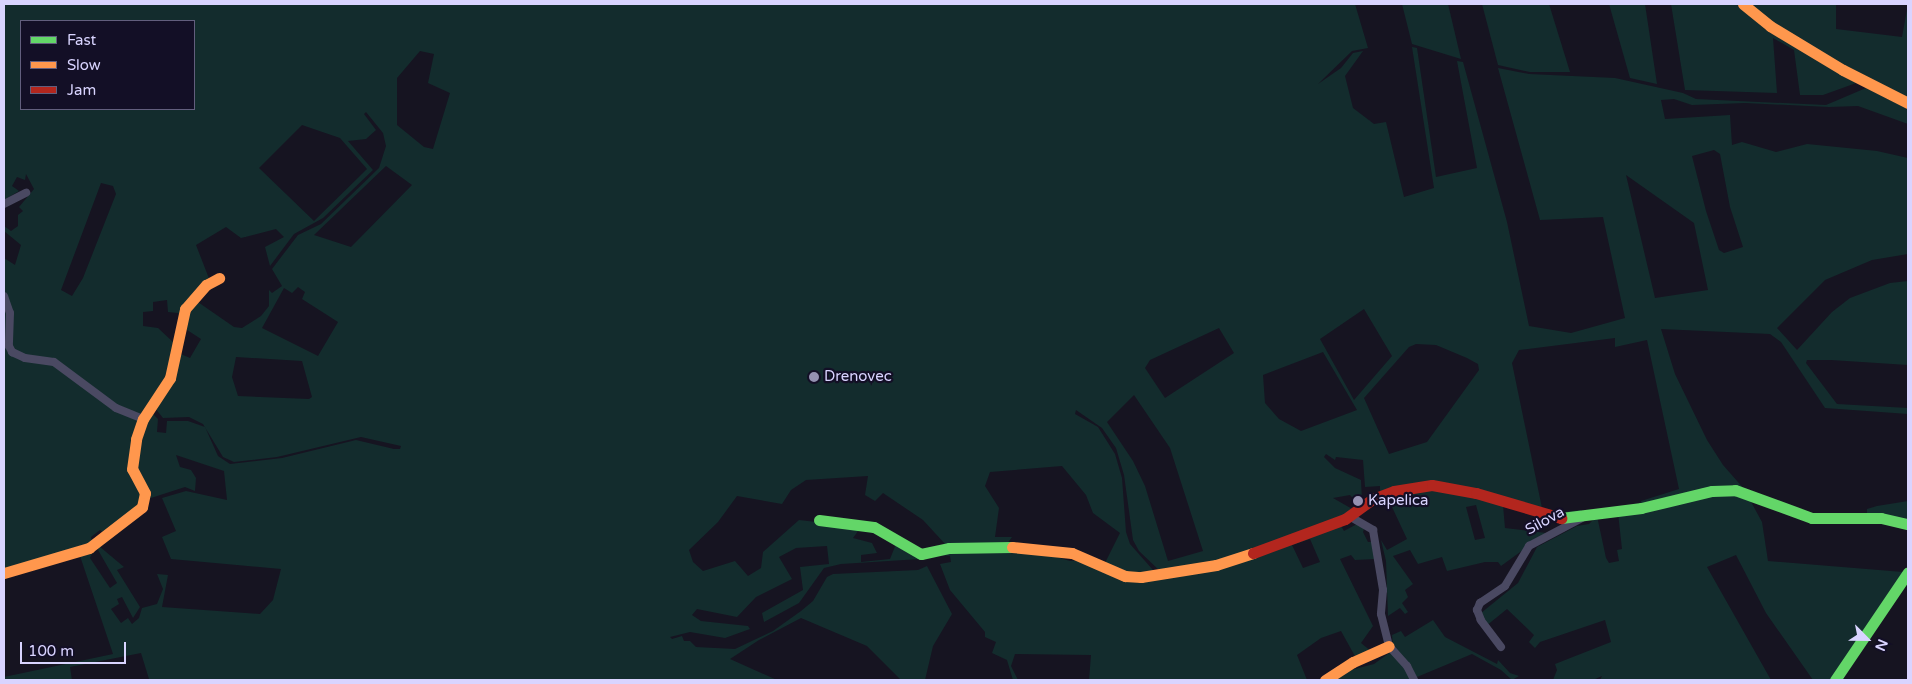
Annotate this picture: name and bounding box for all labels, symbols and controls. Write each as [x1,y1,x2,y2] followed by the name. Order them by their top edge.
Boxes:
[20,20,195,110] legend
[67,31,96,49] text: Fast
[67,56,101,74] text: Slow
[67,81,96,99] text: Jam
[824,368,892,386] place label: Drenovec
[808,371,820,383] marker: Drenovec
[1368,492,1428,510] place label: Kapelica
[1352,495,1364,507] marker: Kapelica
[1522,503,1568,539] street label: Silova
[1842,614,1892,664] north arrow
[22,632,129,664] scale bar
[1871,637,1891,654] text: N
[28,642,74,660] text: 100 m

